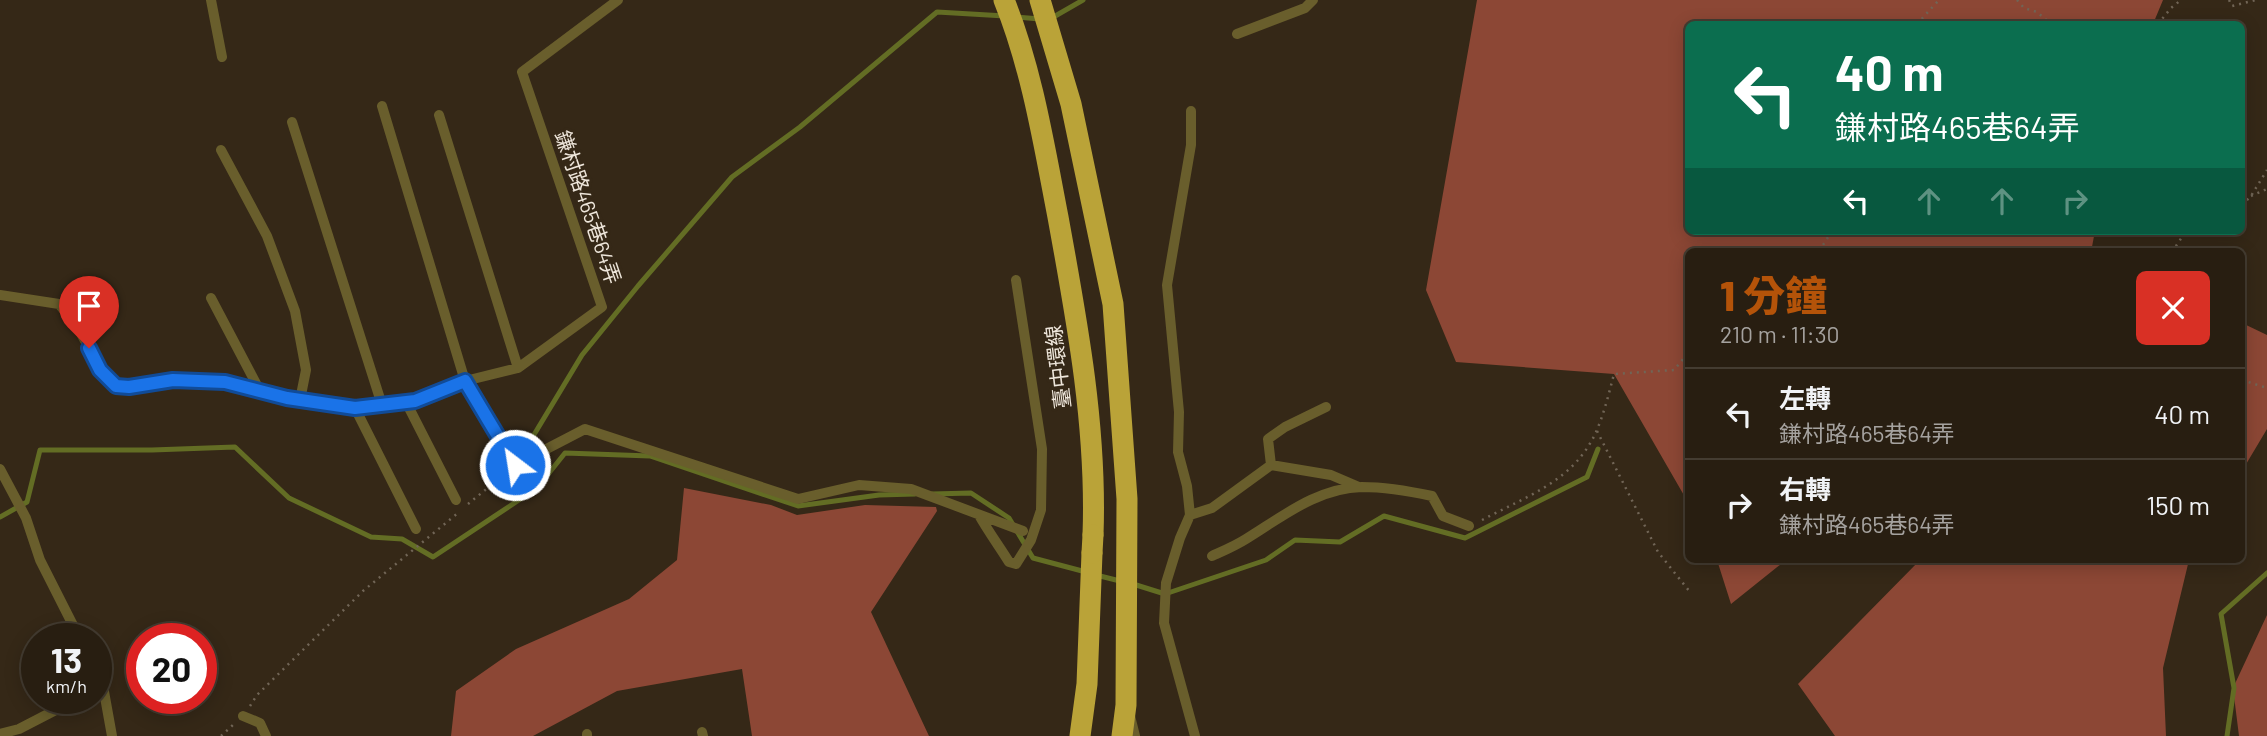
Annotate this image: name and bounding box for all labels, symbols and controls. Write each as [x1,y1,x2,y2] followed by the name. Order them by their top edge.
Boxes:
[1835,42,1943,101] text: 40 m
[1720,49,1811,140] icon: left
[1835,107,2080,145] text: 鎌村路465巷64弄
[551,127,627,287] street label: 鎌村路465巷64弄
[1837,182,1875,220] icon: left
[1910,182,1948,220] icon: ahead
[1983,182,2021,220] icon: ahead
[2056,182,2094,220] icon: right
[1720,269,1827,319] text: 1 分鐘
[2136,271,2210,345] button: close
[59,276,119,348] pin
[70,287,108,325] icon: arrive
[1720,320,1840,348] text: 210 m · 11:30
[1039,324,1075,410] street label: 臺中環線
[1779,382,1831,413] text: 左轉
[1720,395,1758,433] icon: left
[2154,398,2210,429] text: 40 m
[1779,419,1955,447] text: 鎌村路465巷64弄
[478,428,552,502] position arrow
[1779,473,1831,504] text: 右轉
[1720,486,1758,524] icon: right
[2146,489,2210,520] text: 150 m
[1779,510,1955,538] text: 鎌村路465巷64弄
[126,623,217,714] speed limit sign: 20
[51,638,82,680] text: 13
[46,675,87,697] text: km/h

